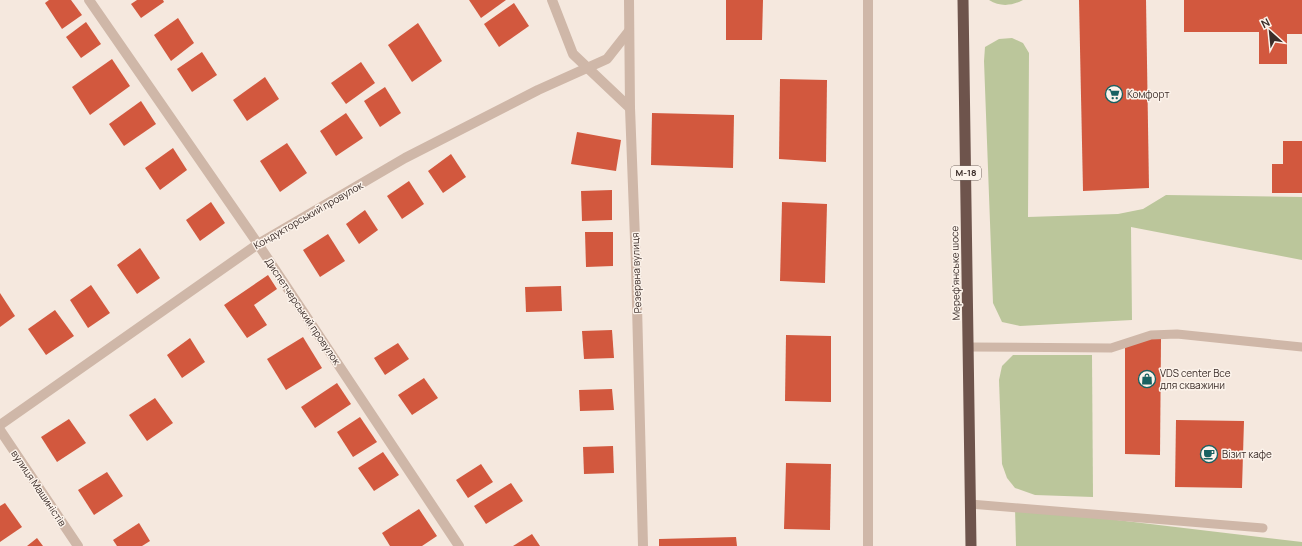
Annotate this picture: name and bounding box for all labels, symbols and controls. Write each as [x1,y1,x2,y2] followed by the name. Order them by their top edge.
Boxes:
[1250,12,1290,52] north arrow
[1258,14,1272,31] text: N
[1104,84,1124,104] supermarket icon: Комфорт
[1127,87,1169,101] place label: Комфорт
[951,166,981,180] road number: М-18
[251,177,366,252] street label: Кондукторський провулок
[947,225,963,320] street label: Мереф’янське шосе
[628,232,644,314] street label: Резервна вулиця
[262,255,345,368] street label: Диспетчерський провулок
[1160,366,1231,392] place label: VDS center Все для скважини
[1137,369,1157,389] shop icon: VDS center Все для скважини
[1199,444,1219,464] cafe icon: Візит кафе
[8,447,70,529] street label: вулиця Машиністів
[1222,447,1272,461] place label: Візит кафе

